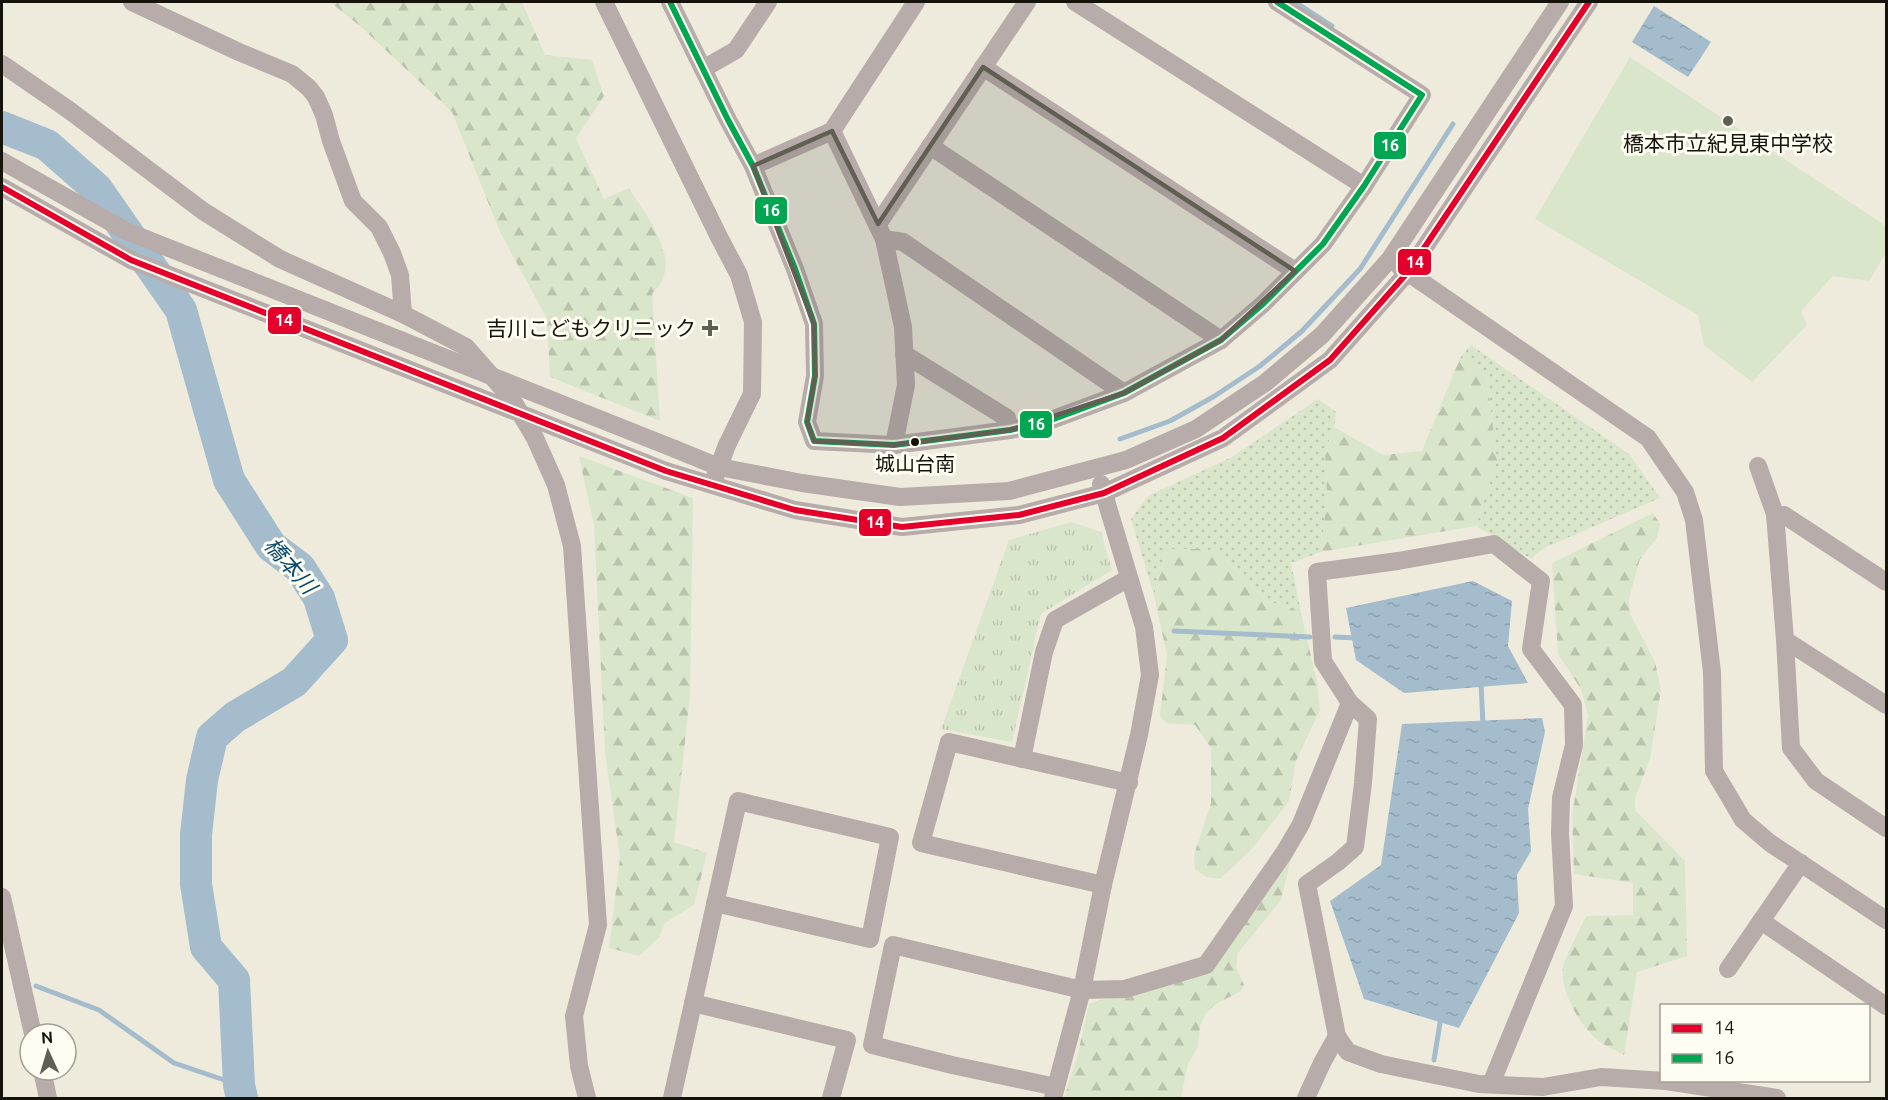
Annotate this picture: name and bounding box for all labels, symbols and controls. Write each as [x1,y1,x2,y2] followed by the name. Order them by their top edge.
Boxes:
[1721,114,1735,128] marker: 橋本市立紀見東中学校
[1373,131,1407,160] line badge: 16
[1623,131,1833,155] place label: 橋本市立紀見東中学校
[1381,136,1399,154] text: 16
[754,196,788,225] line badge: 16
[762,201,780,219] text: 16
[1397,248,1432,276] line badge: 14
[1406,253,1424,271] text: 14
[267,306,302,335] line badge: 14
[275,311,293,329] text: 14
[486,316,696,340] place label: 吉川こどもクリニック
[701,319,719,337] marker: 吉川こどもクリニック
[1019,410,1053,439] line badge: 16
[1027,415,1045,433] text: 16
[909,436,921,448] marker: 城山台南
[875,452,955,475] place label: 城山台南
[858,508,892,537] line badge: 14
[866,513,884,531] text: 14
[260,532,323,600] water label: 橋本川
[1660,1004,1870,1082] legend
[1714,1017,1734,1037] text: 14
[18,1022,78,1082] north arrow
[40,1028,54,1046] text: N
[1714,1047,1734,1067] text: 16

